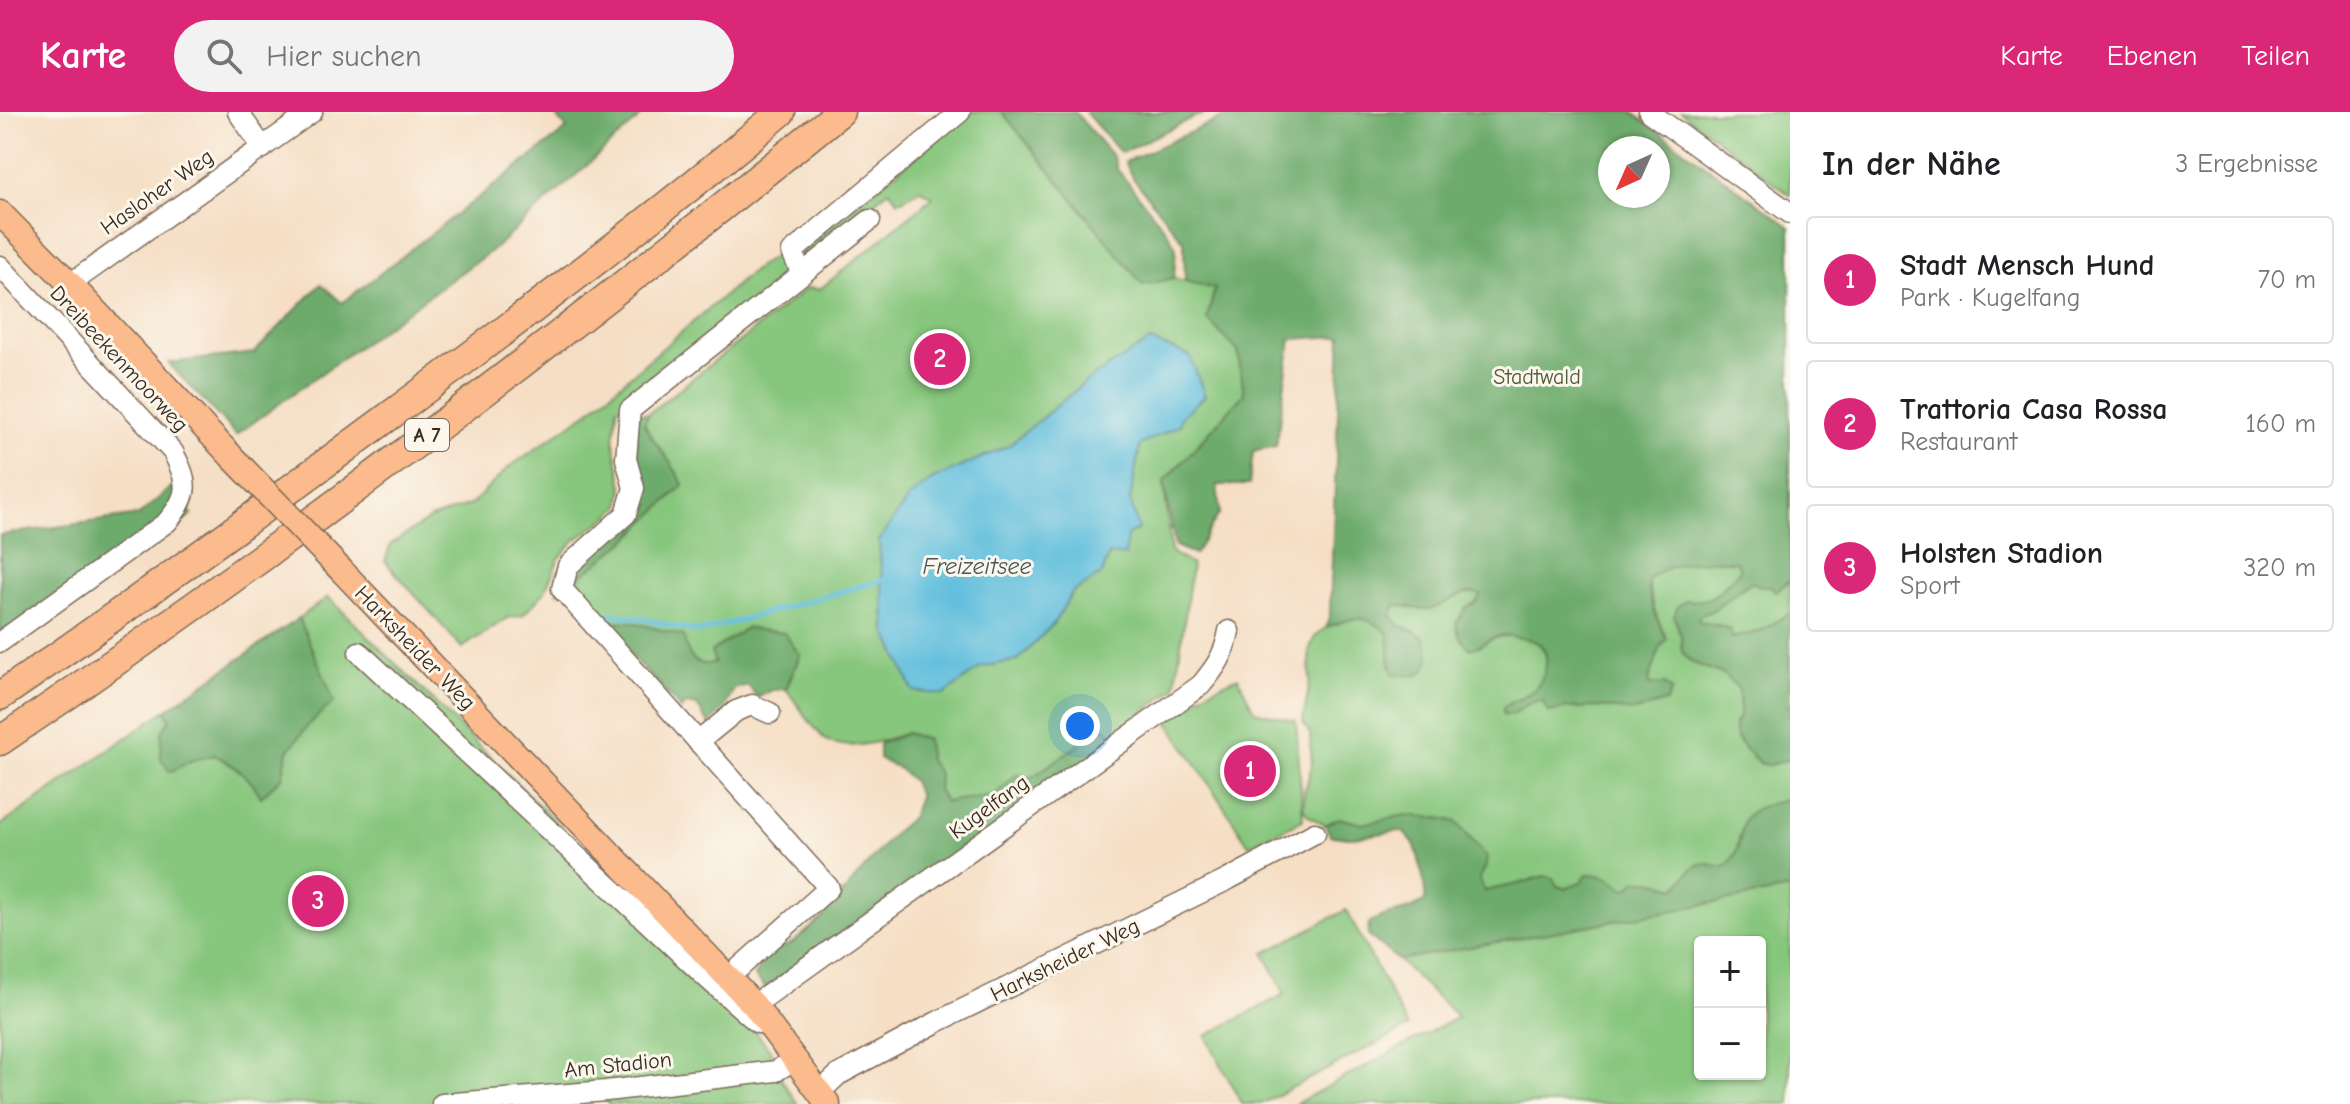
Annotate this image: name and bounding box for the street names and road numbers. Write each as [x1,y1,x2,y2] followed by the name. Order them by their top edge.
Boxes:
[95,143,219,241] street label: Hasloher Weg
[44,280,194,438] street label: Dreibeekenmoorweg
[405,419,449,451] road number: A 7
[349,580,481,716] street label: Harksheider Weg
[944,769,1034,845] street label: Kugelfang
[986,913,1144,1007] street label: Harksheider Weg
[563,1046,673,1084] street label: Am Stadion

